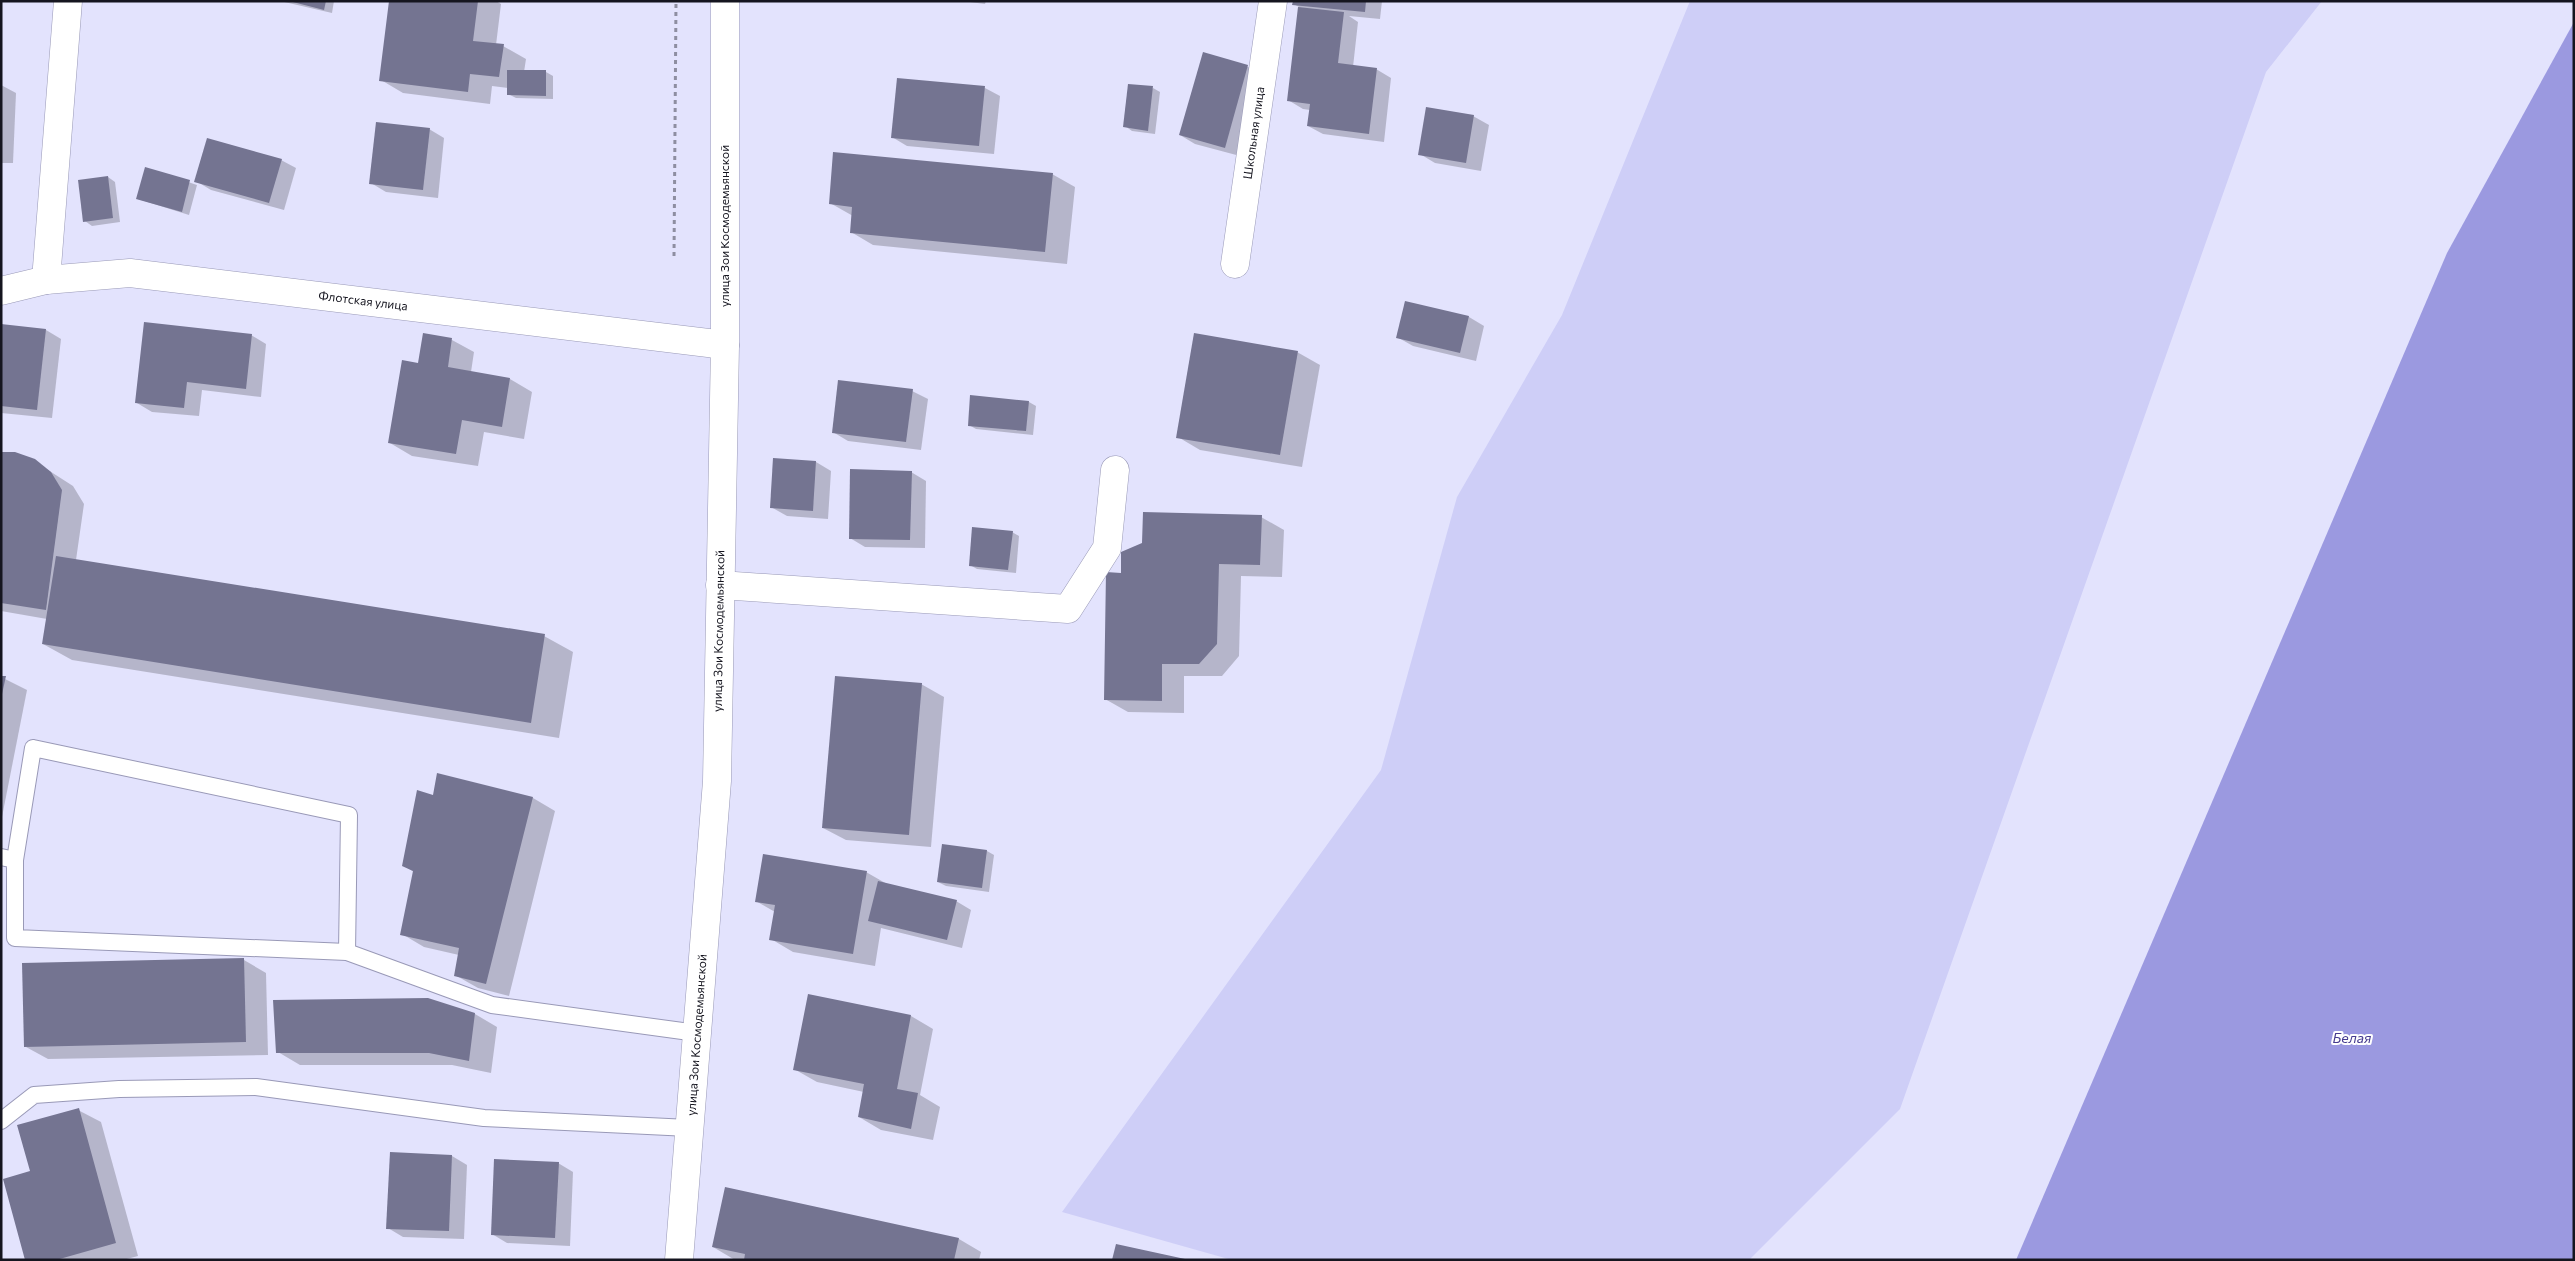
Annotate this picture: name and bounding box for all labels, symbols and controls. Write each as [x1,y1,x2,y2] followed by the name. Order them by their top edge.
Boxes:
[1240,86,1266,180] street label: Школьная улица
[717,145,731,307] street label: улица Зои Космодемьянской
[318,288,409,312] street label: Флотская улица
[710,550,726,712] street label: улица Зои Космодемьянской
[683,954,709,1116] street label: улица Зои Космодемьянской
[2333,1029,2371,1046] water label: Белая

